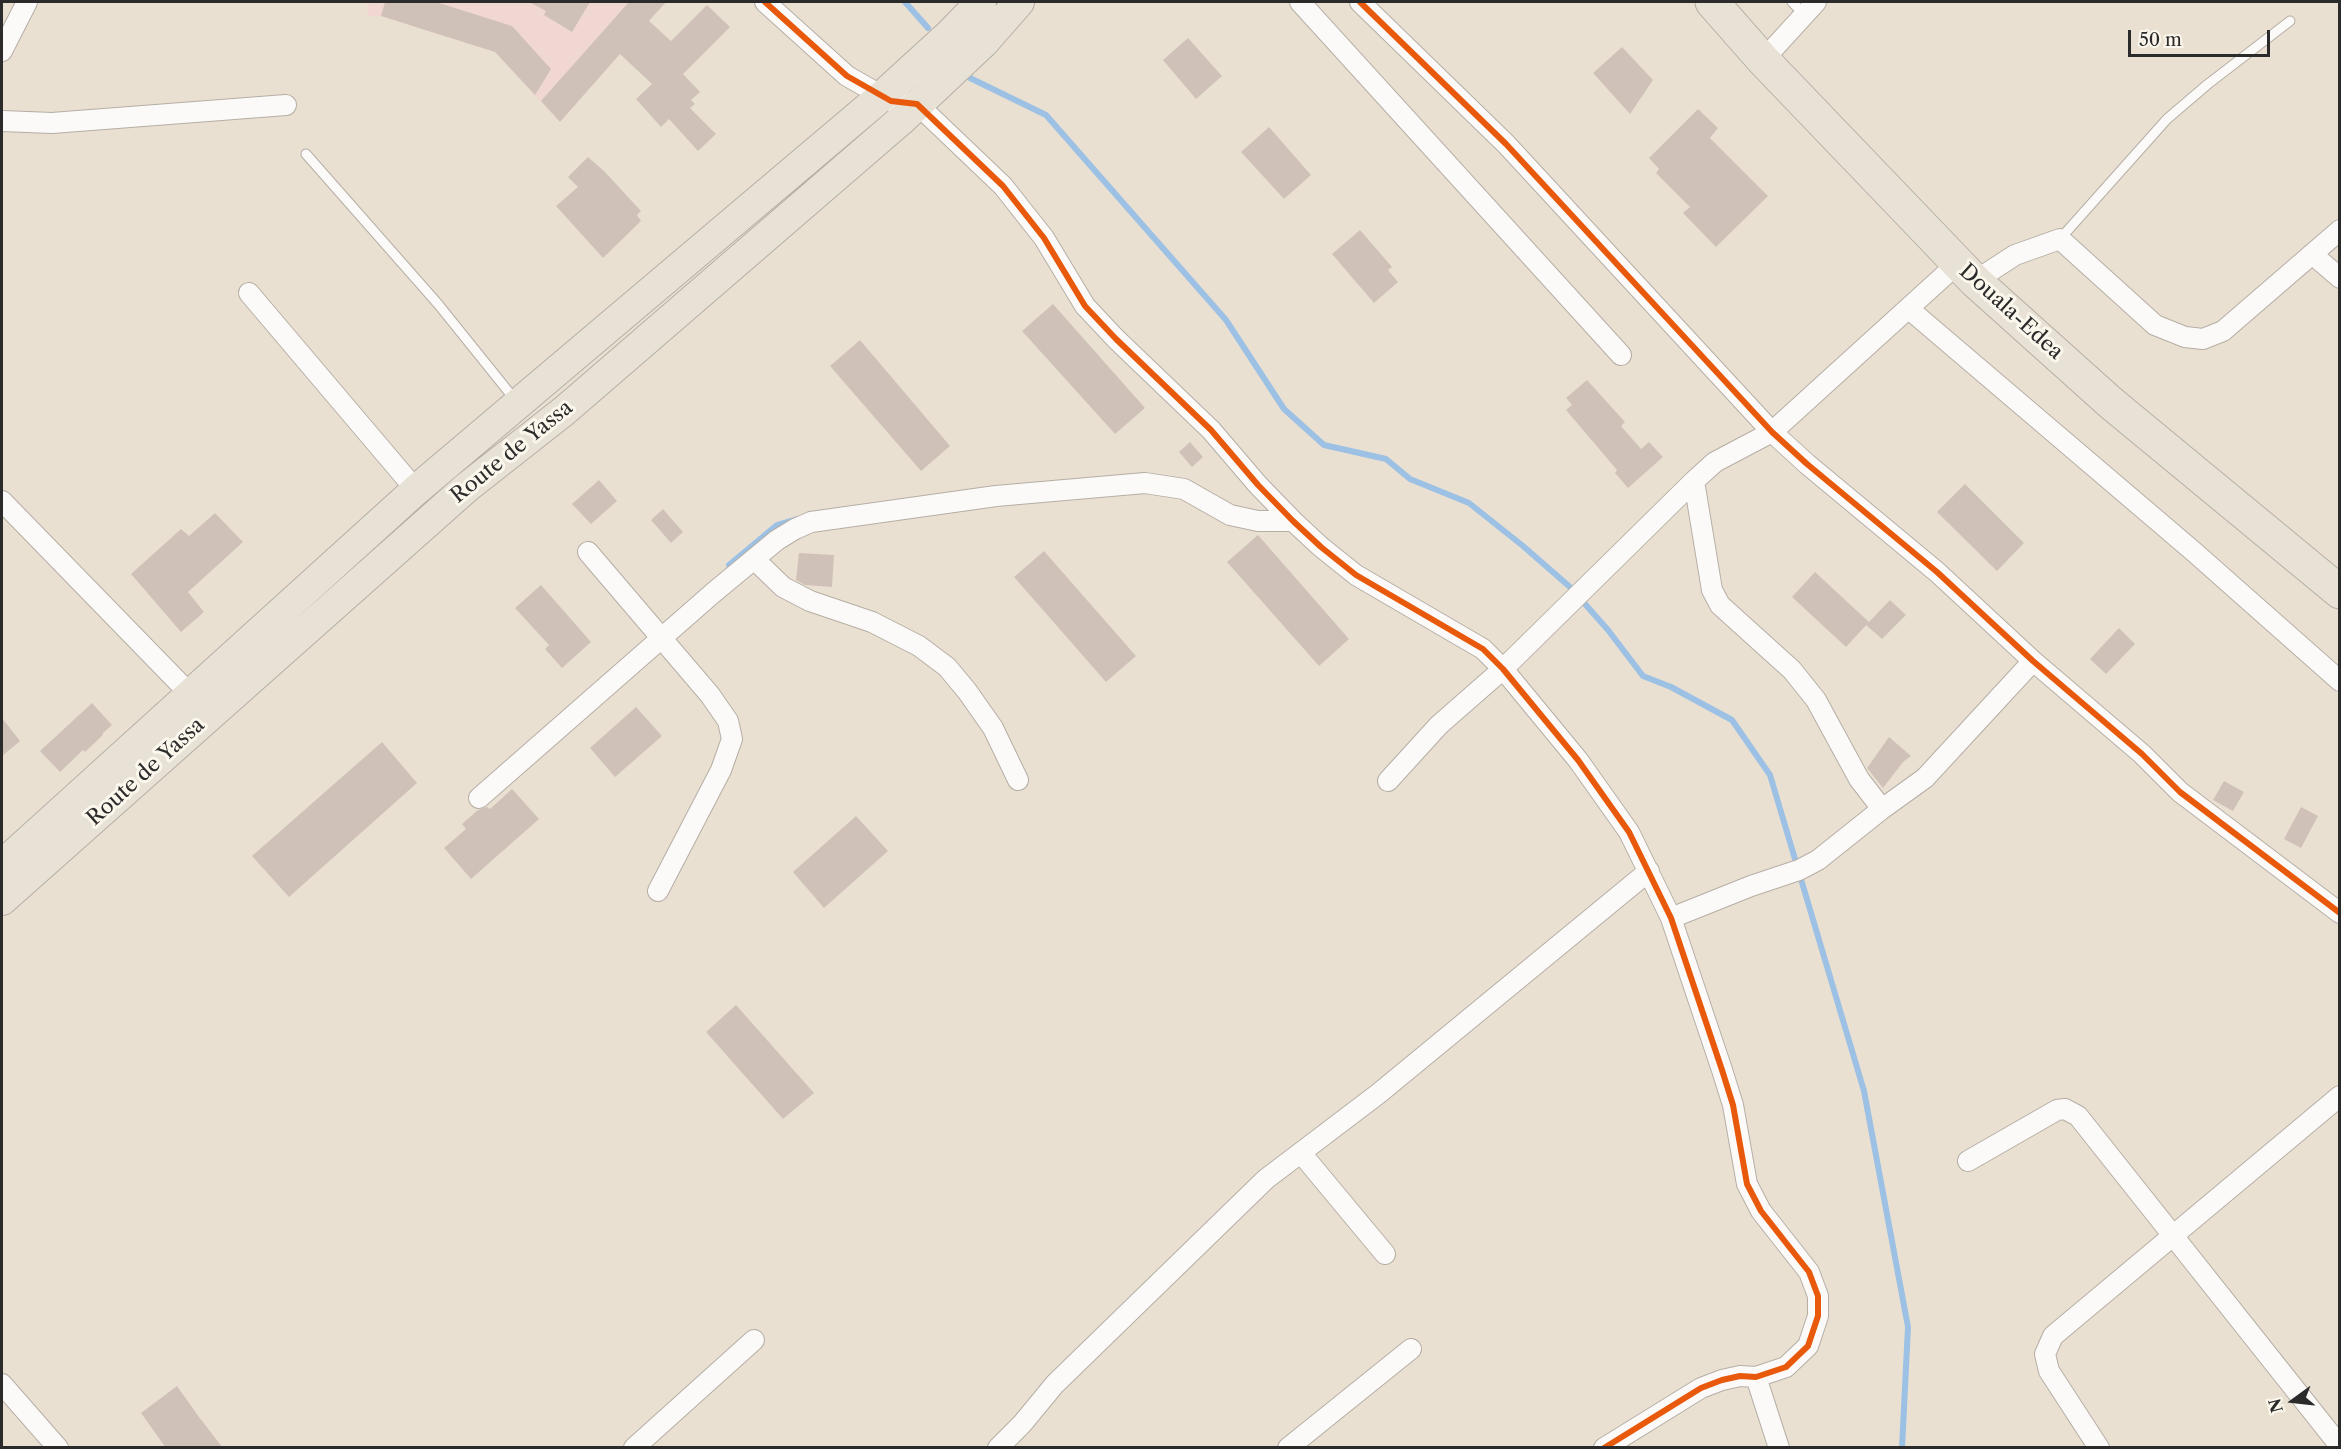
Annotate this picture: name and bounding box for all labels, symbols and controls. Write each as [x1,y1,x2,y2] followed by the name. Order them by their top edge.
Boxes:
[2131,18,2274,56] scale bar
[2139,29,2182,51] text: 50 m
[1954,259,2068,365] street label: Douala-Edea
[446,395,578,509] street label: Route de Yassa
[82,713,210,831] street label: Route de Yassa
[2263,1371,2323,1431] north arrow
[2264,1396,2287,1415] text: N

